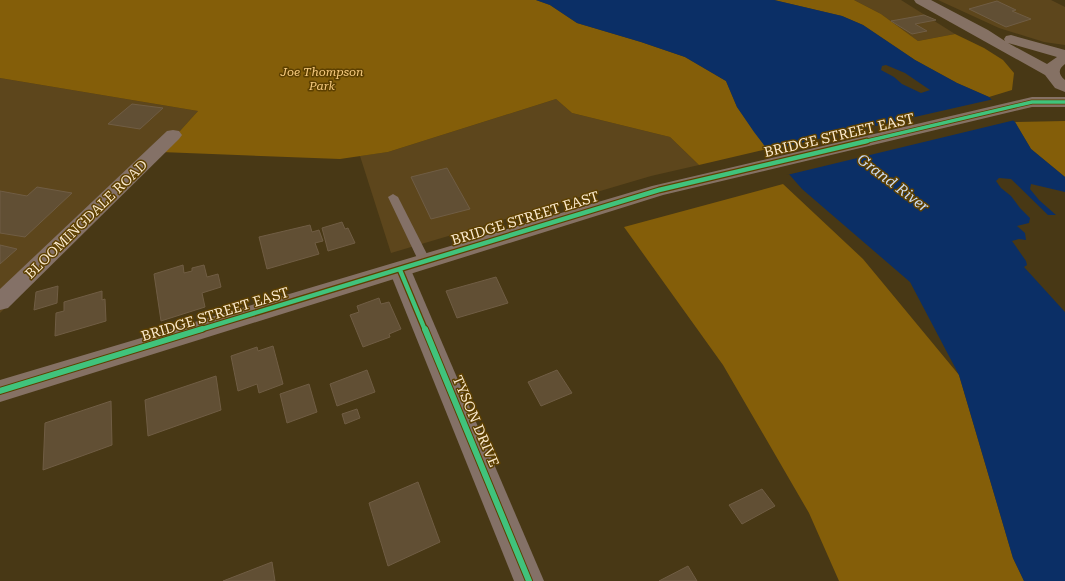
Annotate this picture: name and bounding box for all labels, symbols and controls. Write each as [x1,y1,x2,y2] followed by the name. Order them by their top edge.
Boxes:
[279,65,364,93] park label: Joe Thompson Park
[762,110,916,160] street label: BRIDGE STREET EAST
[854,150,933,216] water label: Grand River
[22,156,150,282] street label: BLOOMINGDALE ROAD
[449,188,601,248] street label: BRIDGE STREET EAST
[139,284,291,344] street label: BRIDGE STREET EAST
[450,373,502,469] street label: TYSON DRIVE

